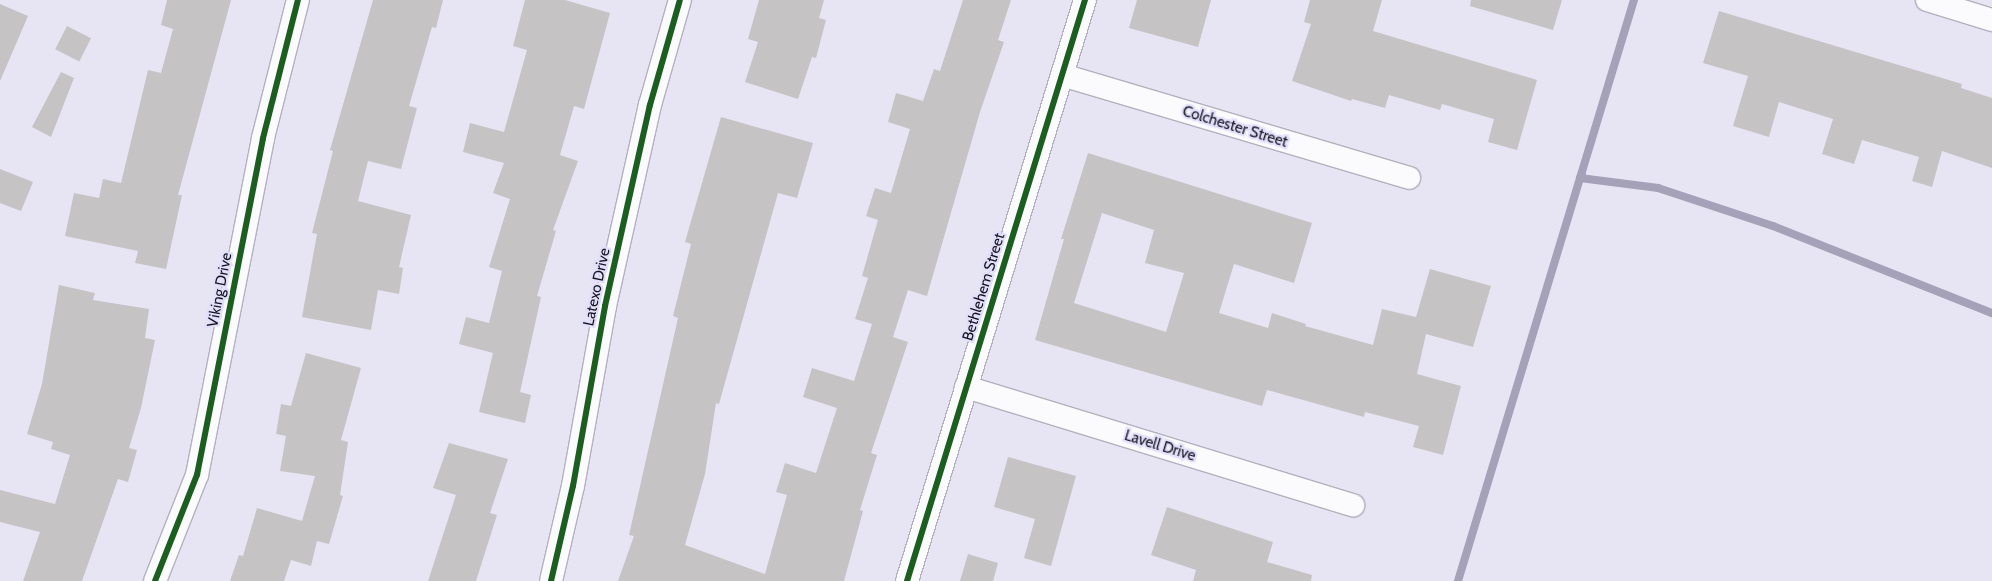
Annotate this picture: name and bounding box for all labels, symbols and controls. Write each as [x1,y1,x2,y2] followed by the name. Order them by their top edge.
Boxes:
[1180,102,1290,152] street label: Colchester Street
[959,231,1009,343] street label: Bethlehem Street
[580,246,614,328] street label: Latexo Drive
[204,251,236,329] street label: Viking Drive
[1122,427,1198,465] street label: Lavell Drive

